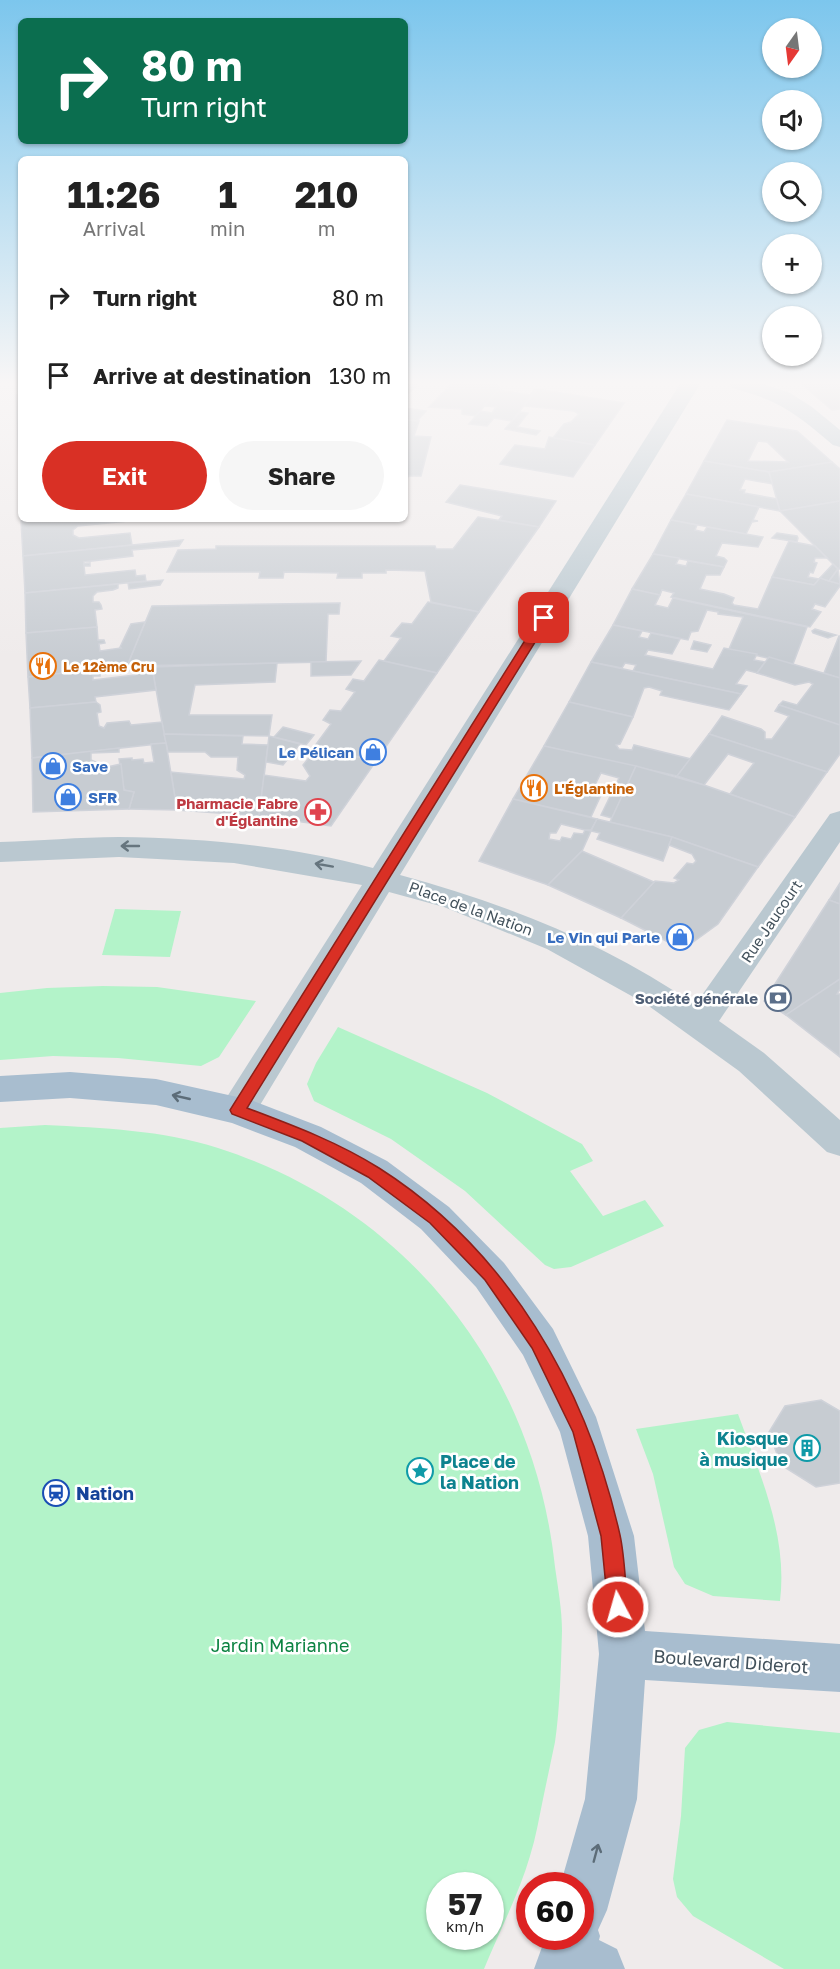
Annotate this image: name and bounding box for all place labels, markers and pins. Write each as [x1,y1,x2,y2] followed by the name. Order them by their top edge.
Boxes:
[518,592,569,643] pin
[28,651,58,681] restaurant icon: Le 12ème Cru
[63,658,155,675] place label: Le 12ème Cru
[358,737,388,767] shop icon: Le Pélican
[279,743,354,761] place label: Le Pélican
[38,751,68,781] shop icon: Save
[72,757,108,775] place label: Save
[519,773,549,803] restaurant icon: L'Églantine
[554,779,634,797] place label: L'Églantine
[53,782,83,812] shop icon: SFR
[88,788,117,806] place label: SFR
[176,794,298,829] place label: Pharmacie Fabre d'Églantine
[303,797,333,827] pharmacy icon: Pharmacie Fabre d'Églantine
[665,922,695,952] shop icon: Le Vin qui Parle
[547,928,660,946] place label: Le Vin qui Parle
[763,983,793,1013] bank icon: Société générale
[635,989,758,1007] place label: Société générale
[699,1427,788,1470] place label: Kiosque à musique
[792,1433,822,1463] building icon: Kiosque à musique
[440,1450,519,1493] place label: Place de la Nation
[405,1456,435,1486] place icon: Place de la Nation
[41,1478,71,1508] station icon: Nation
[76,1482,134,1504] place label: Nation

